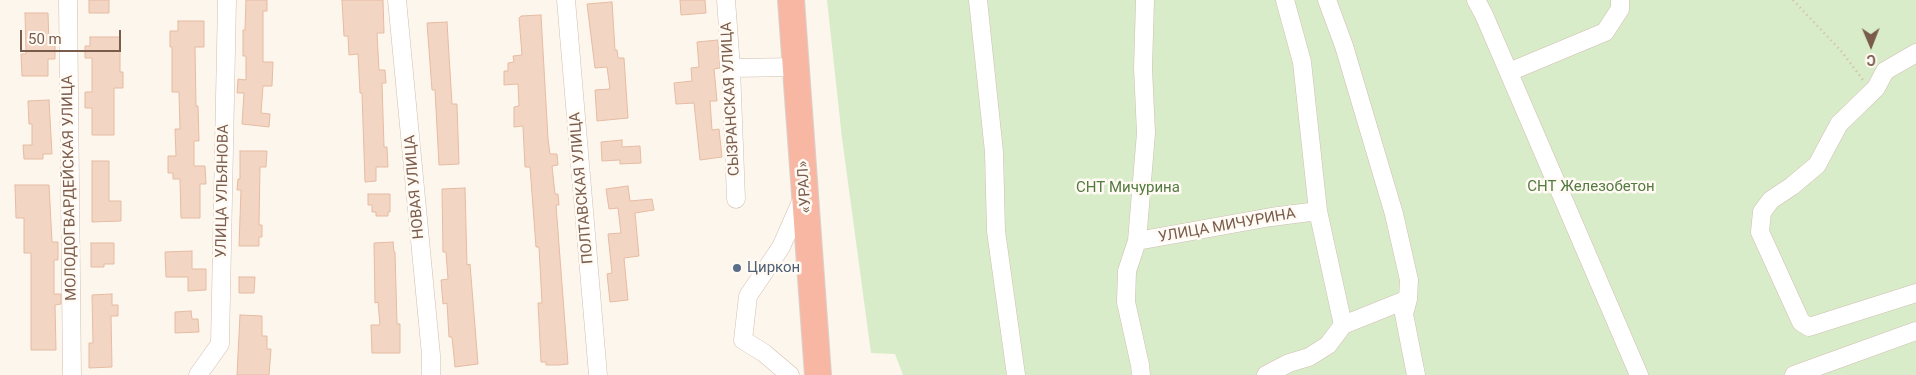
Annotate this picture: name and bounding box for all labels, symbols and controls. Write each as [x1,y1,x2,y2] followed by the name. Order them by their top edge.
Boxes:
[22,20,124,52] scale bar
[1846,20,1896,70] north arrow
[718,21,744,177] street label: СЫЗРАНСКАЯ УЛИЦА
[28,30,62,48] text: 50 m
[1867,52,1876,68] text: С
[59,75,81,301] street label: МОЛОДОГВАРДЕЙСКАЯ УЛИЦА
[566,111,598,265] street label: ПОЛТАВСКАЯ УЛИЦА
[213,124,233,258] street label: УЛИЦА УЛЬЯНОВА
[401,134,429,240] street label: НОВАЯ УЛИЦА
[794,160,816,214] street label: «УРАЛ»
[1527,178,1655,196] park label: СНТ Железобетон
[1076,179,1180,197] park label: СНТ Мичурина
[1157,205,1297,247] street label: УЛИЦА МИЧУРИНА
[747,259,800,277] place label: Циркон
[731,262,743,274] marker: Циркон

